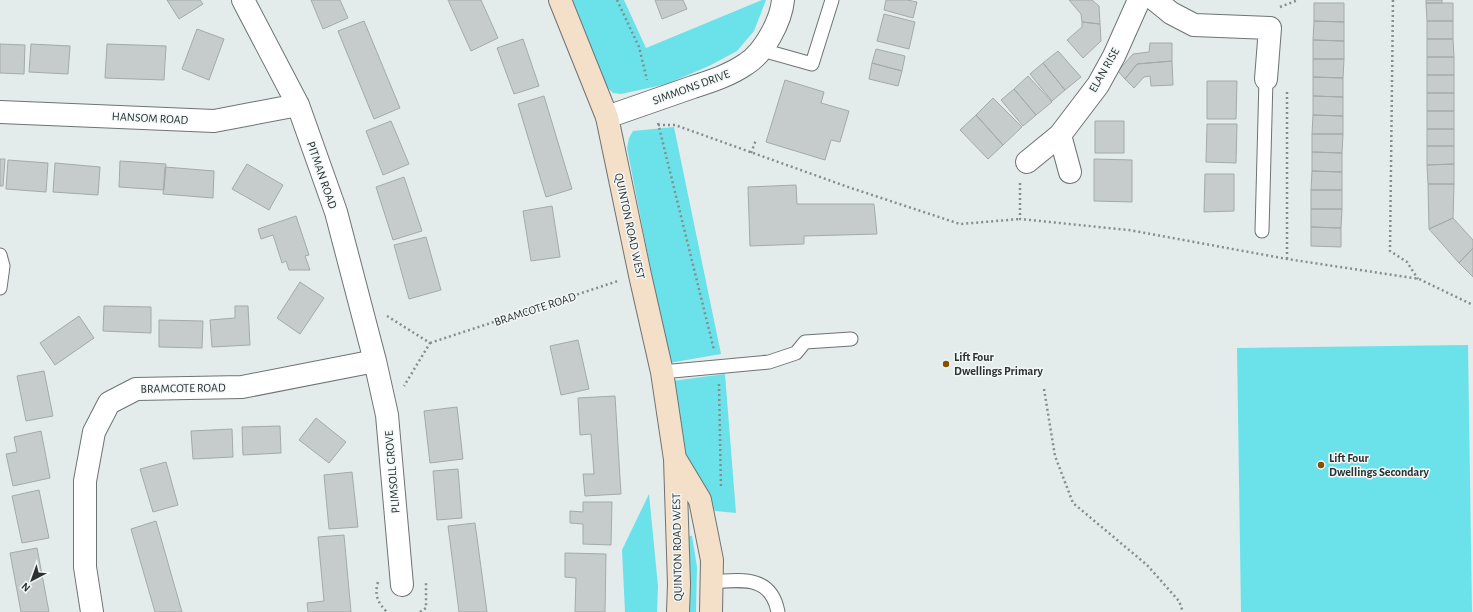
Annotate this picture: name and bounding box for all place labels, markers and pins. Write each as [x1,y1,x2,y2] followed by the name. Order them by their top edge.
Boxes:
[954,351,1044,378] place label: Lift Four Dwellings Primary
[941,359,951,369] marker: Lift Four Dwellings Primary
[1329,452,1430,479] place label: Lift Four Dwellings Secondary
[1316,460,1326,470] marker: Lift Four Dwellings Secondary

